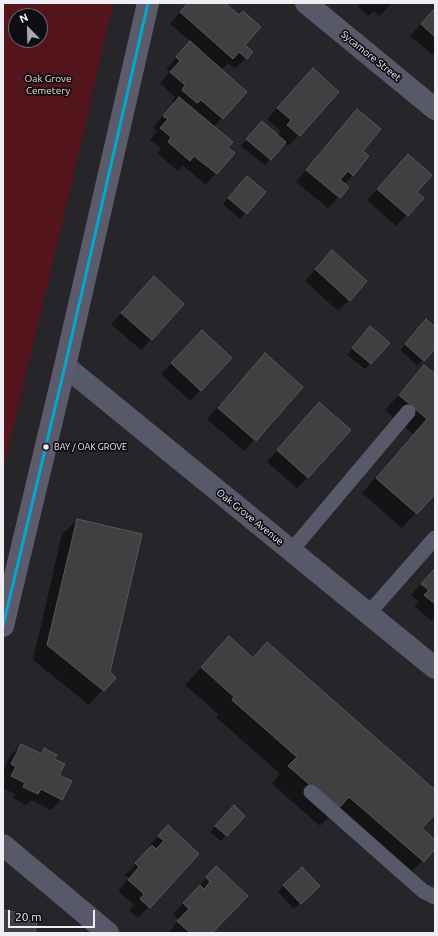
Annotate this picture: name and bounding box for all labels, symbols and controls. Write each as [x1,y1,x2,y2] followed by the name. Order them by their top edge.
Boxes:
[8,8,48,48] north arrow
[18,11,30,25] text: N
[339,28,403,84] street label: Sycamore Street
[25,73,71,96] park label: Oak Grove Cemetery
[41,442,51,452] marker: BAY / OAK GROVE
[54,442,127,452] place label: BAY / OAK GROVE
[214,486,286,548] street label: Oak Grove Avenue
[10,902,97,928] scale bar
[15,910,42,923] text: 20 m

